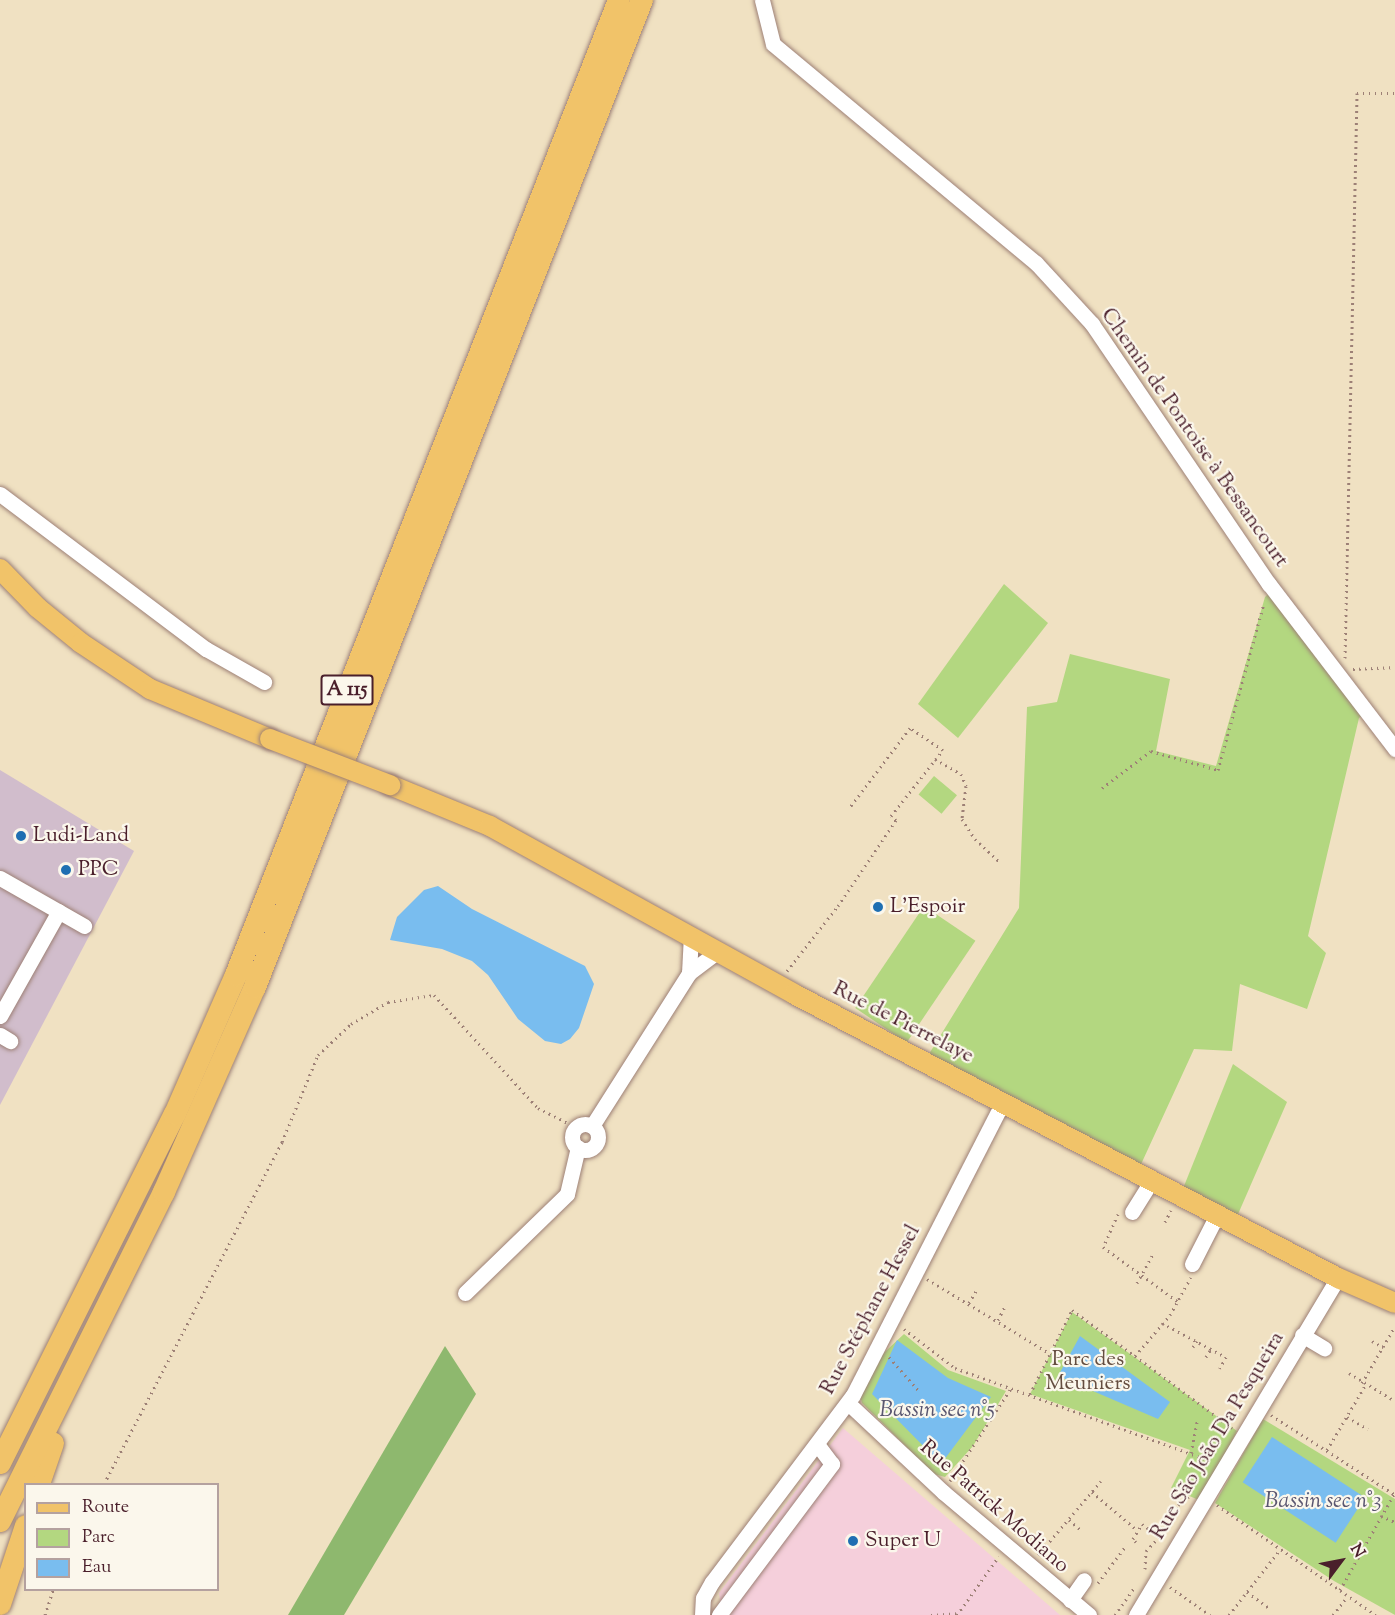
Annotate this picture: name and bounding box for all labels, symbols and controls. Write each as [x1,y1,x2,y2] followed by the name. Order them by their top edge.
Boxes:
[1095,304,1293,572] street label: Chemin de Pontoise à Bessancourt
[320,673,374,707] road number: A 115
[33,823,129,849] place label: Ludi-Land
[14,829,28,843] marker: Ludi-Land
[78,857,119,883] place label: PPC
[59,863,73,877] marker: PPC
[890,894,965,920] place label: L'Espoir
[871,900,885,914] marker: L'Espoir
[828,977,978,1069] street label: Rue de Pierrelaye
[816,1221,926,1399] street label: Rue Stéphane Hessel
[1146,1327,1290,1545] street label: Rue São João Da Pesqueira
[1045,1347,1131,1397] park label: Parc des Meuniers
[879,1399,995,1425] water label: Bassin sec n°5
[914,1435,1074,1579] street label: Rue Patrick Modiano
[24,1483,219,1591] legend
[1265,1490,1381,1516] water label: Bassin sec n°3
[82,1495,129,1521] text: Route
[82,1525,115,1551] text: Parc
[865,1528,941,1554] place label: Super U
[1311,1531,1371,1591] north arrow
[846,1534,860,1548] marker: Super U
[1344,1540,1370,1563] text: N
[82,1555,111,1581] text: Eau

